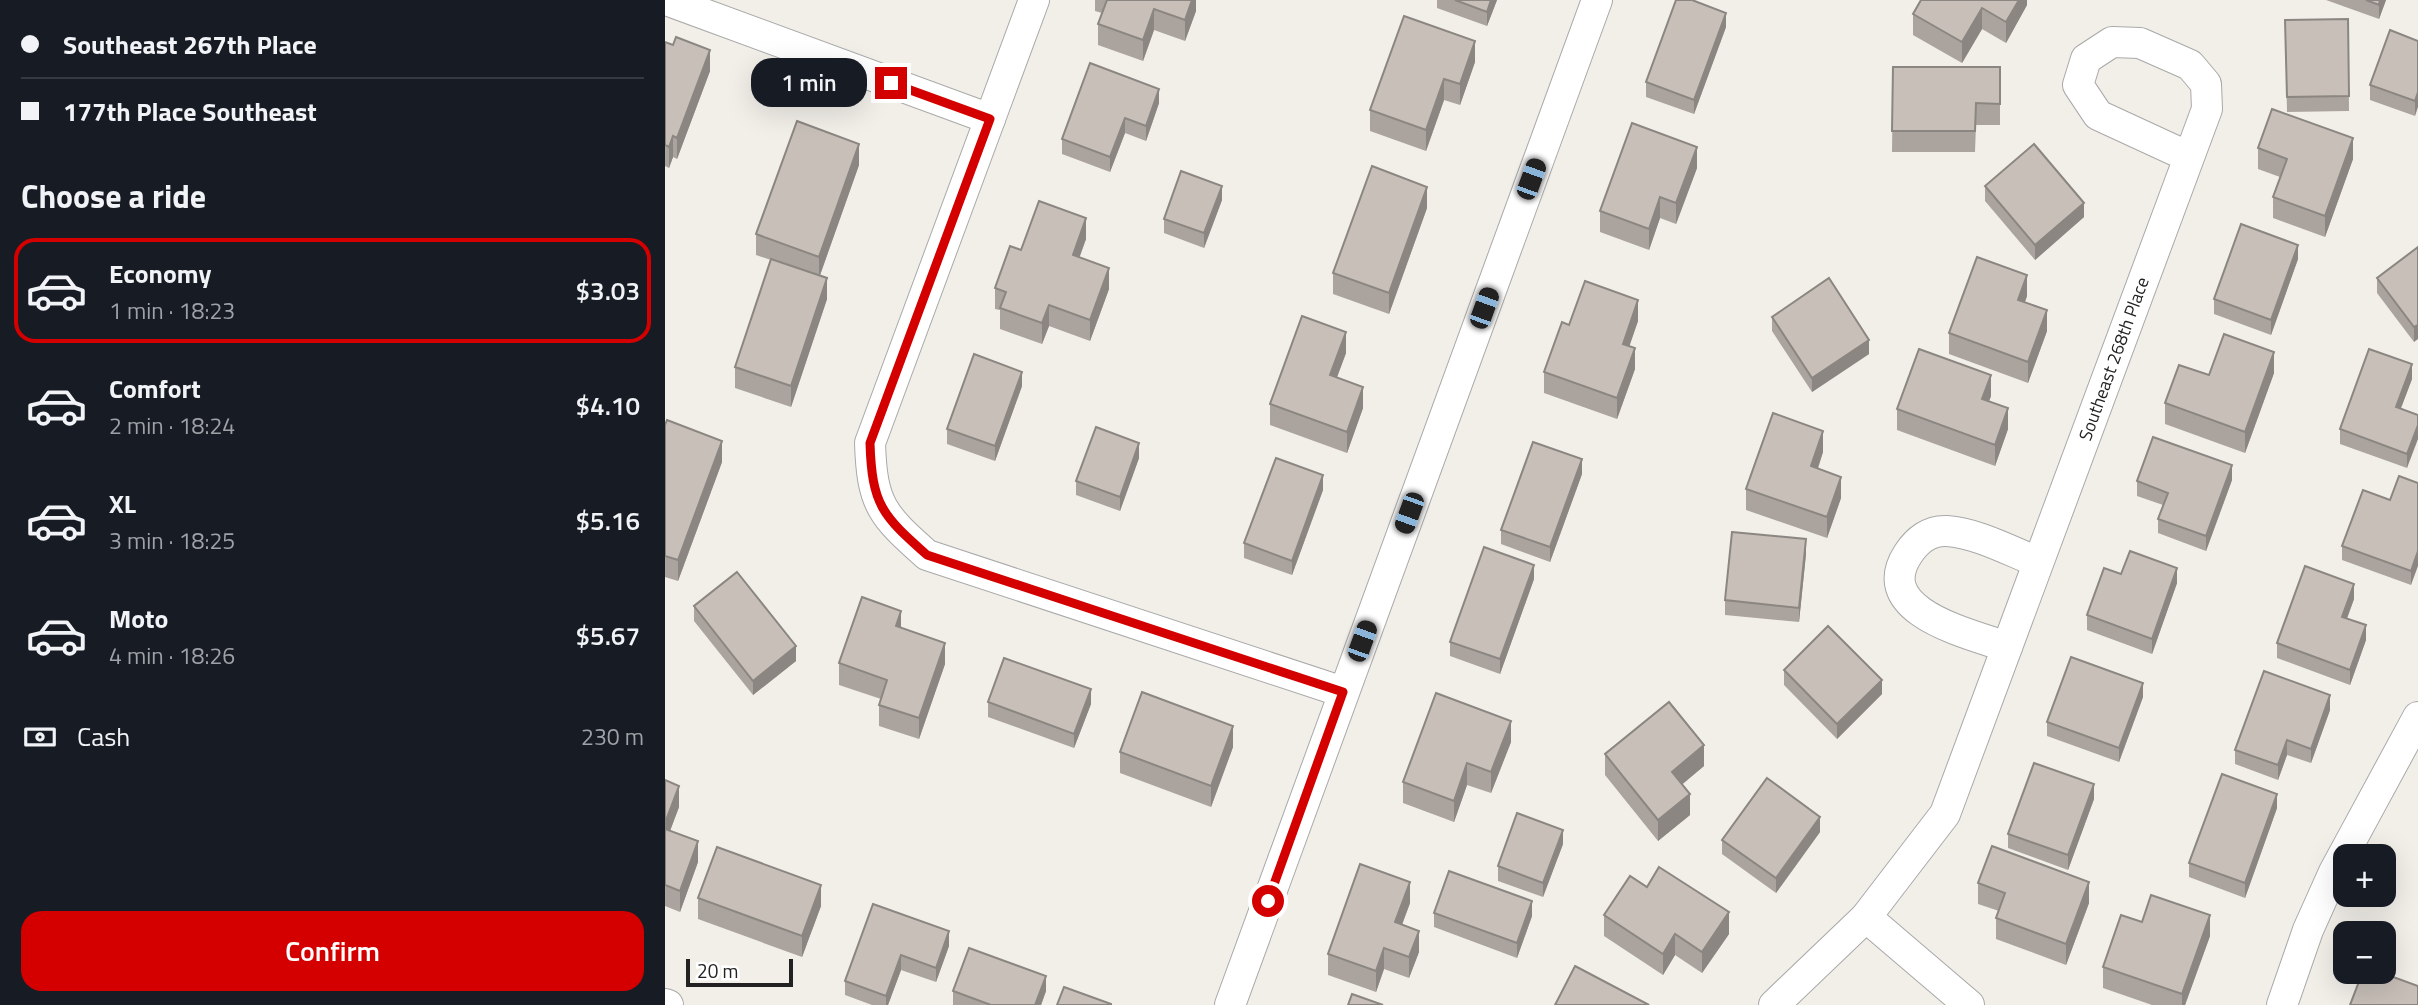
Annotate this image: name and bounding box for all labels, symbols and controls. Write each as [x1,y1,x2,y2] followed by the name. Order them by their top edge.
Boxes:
[63,25,317,64] text: Southeast 267th Place
[751,58,867,108] callout: 1 min
[781,65,837,100] text: 1 min
[875,67,907,99] route end
[63,92,317,131] text: 177th Place Southeast
[1514,156,1549,202] car
[21,172,206,220] text: Choose a ride
[109,254,211,293] text: Economy
[25,259,88,322] icon: car
[576,271,640,310] text: $3.03
[2071,273,2156,444] street label: Southeast 268th Place
[1467,285,1502,331] car
[109,293,235,328] text: 1 min · 18:23
[109,369,201,408] text: Comfort
[25,374,88,437] icon: car
[576,386,640,425] text: $4.10
[109,408,235,443] text: 2 min · 18:24
[109,484,136,523] text: XL
[25,489,88,552] icon: car
[1392,490,1427,536] car
[576,501,640,540] text: $5.16
[109,523,235,558] text: 3 min · 18:25
[109,599,168,638] text: Moto
[25,604,88,667] icon: car
[576,616,640,655] text: $5.67
[1345,618,1380,664] car
[109,638,235,673] text: 4 min · 18:26
[77,717,130,756] text: Cash
[21,718,59,756] icon: cash
[581,719,644,754] text: 230 m
[2333,844,2396,984] map controls
[2333,844,2396,907] button: +
[1252,885,1284,917] route start
[21,911,644,991] button: Confirm
[2333,921,2396,984] button: −
[686,956,793,988] scale bar
[697,956,738,985] text: 20 m

